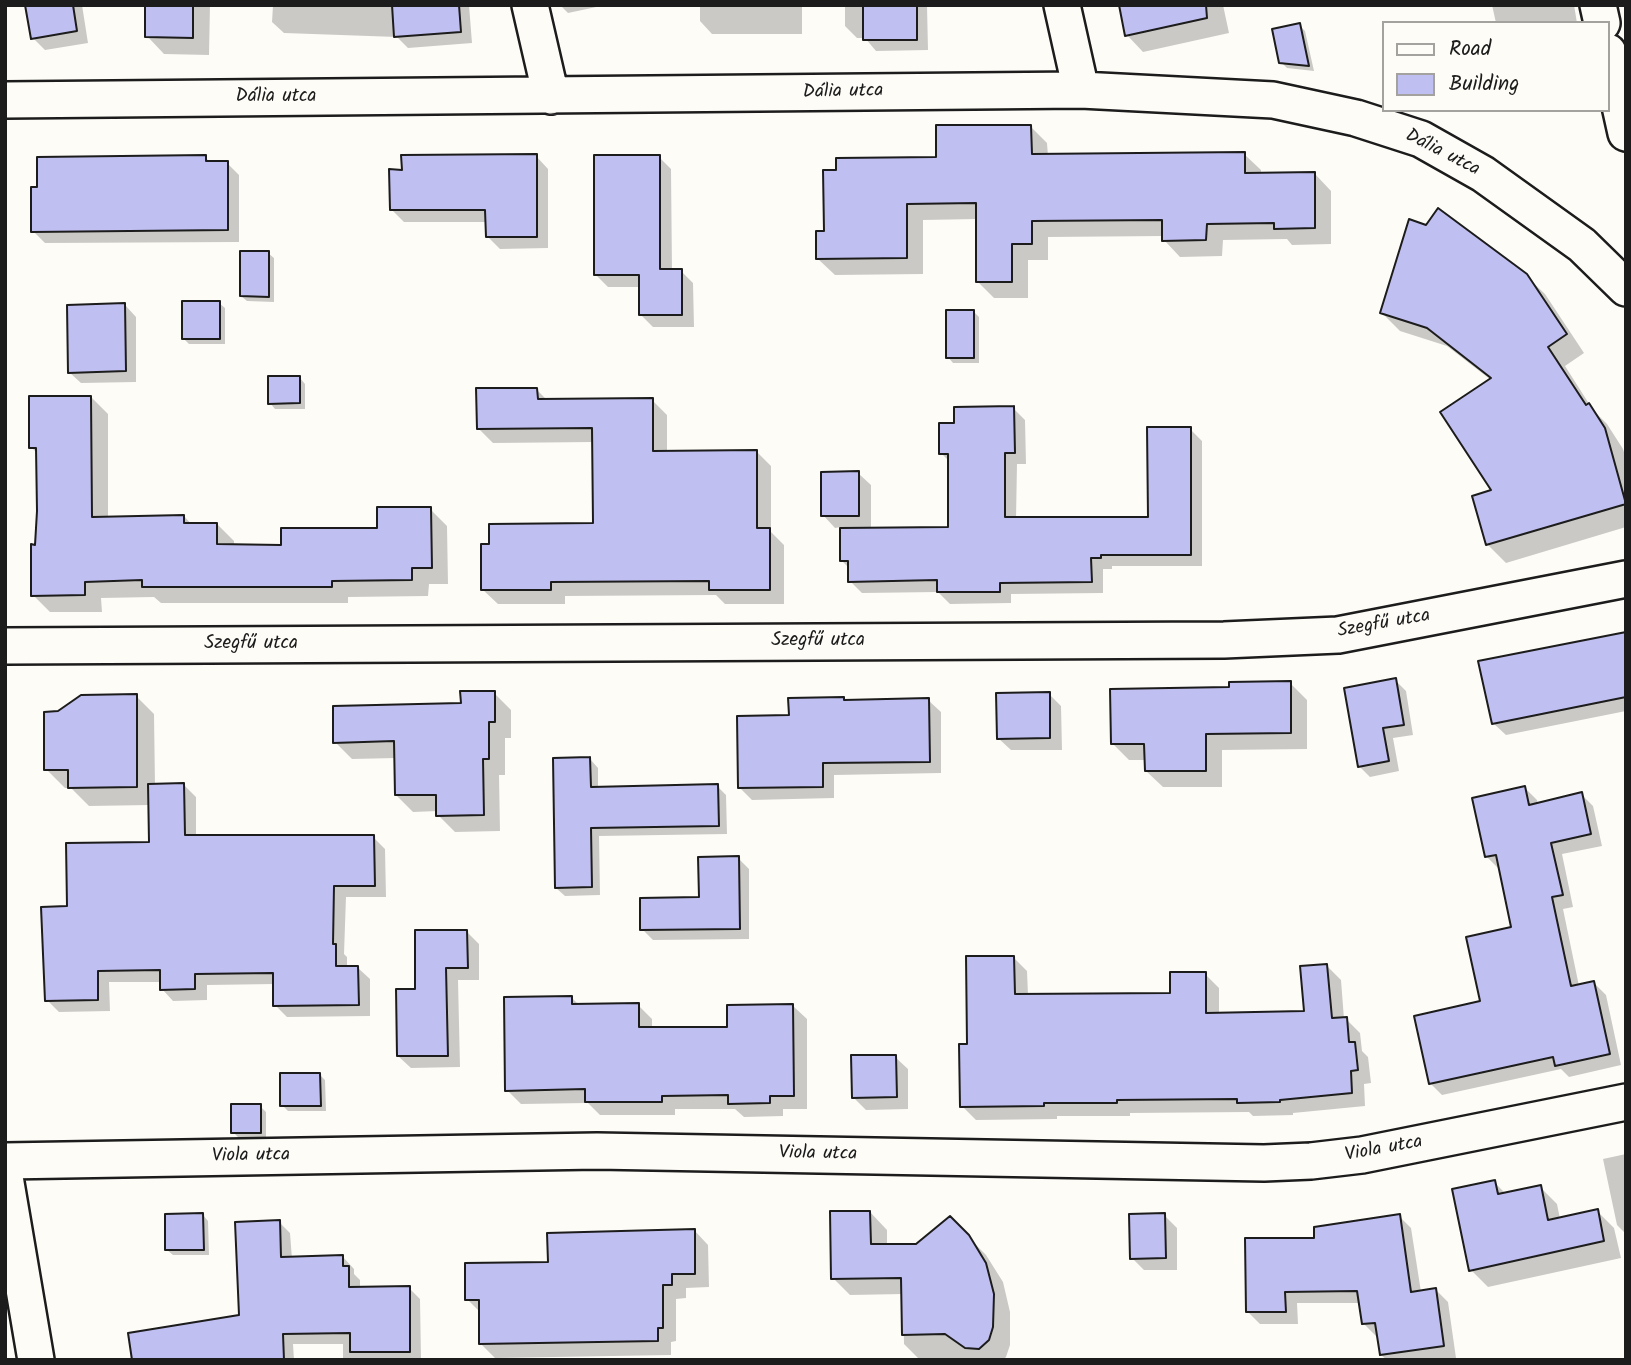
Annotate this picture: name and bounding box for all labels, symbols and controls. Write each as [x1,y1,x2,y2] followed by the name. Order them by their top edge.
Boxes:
[1382,21,1610,112] legend
[1449,33,1491,66] text: Road
[1449,68,1519,101] text: Building
[802,81,884,105] street label: Dália utca
[236,87,316,109] street label: Dália utca
[1401,126,1483,182] street label: Dália utca
[1336,606,1432,644] street label: Szegfű utca
[771,631,865,653] street label: Szegfű utca
[204,634,298,656] street label: Szegfű utca
[1343,1132,1425,1168] street label: Viola utca
[779,1143,857,1167] street label: Viola utca
[212,1145,290,1169] street label: Viola utca

